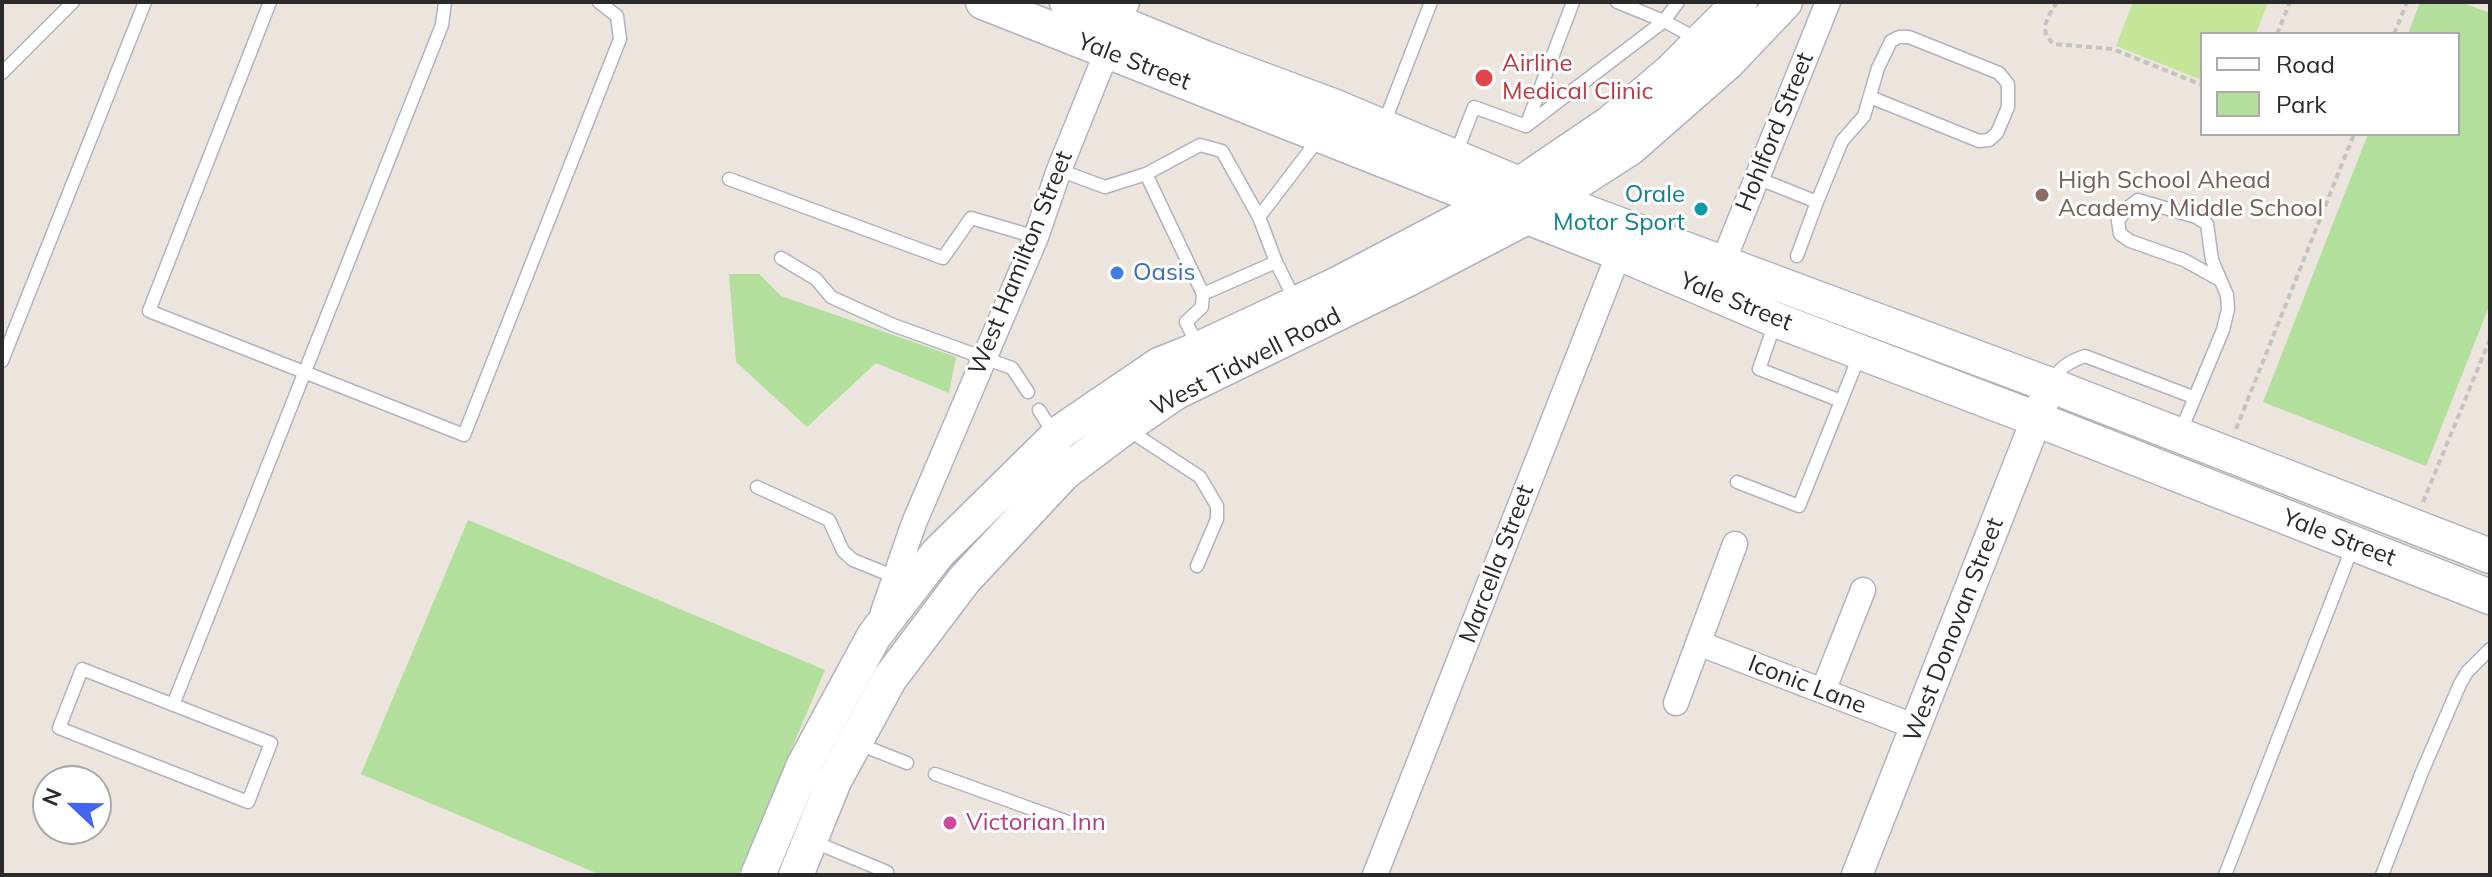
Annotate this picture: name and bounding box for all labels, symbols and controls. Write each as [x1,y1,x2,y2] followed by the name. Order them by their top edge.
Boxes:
[1074,27,1194,97] street label: Yale Street
[2200,32,2460,136] legend
[1730,48,1820,216] street label: Hohlford Street
[2276,49,2335,79] text: Road
[1502,50,1653,106] place label: Airline Medical Clinic
[1473,67,1495,89] marker: Airline Medical Clinic
[2276,89,2327,119] text: Park
[963,147,1079,379] street label: West Hamilton Street
[2058,167,2323,223] place label: High School Ahead Academy Middle School
[1553,181,1685,237] place label: Orale Motor Sport
[2033,186,2051,204] marker: High School Ahead Academy Middle School
[1692,200,1710,218] marker: Orale Motor Sport
[1133,259,1195,287] place label: Oasis
[1108,264,1126,282] marker: Oasis
[1676,266,1796,338] street label: Yale Street
[1146,302,1346,422] street label: West Tidwell Road
[1454,481,1540,647] street label: Marcella Street
[2279,503,2399,573] street label: Yale Street
[1898,514,2010,746] street label: West Donovan Street
[1744,649,1870,721] street label: Iconic Lane
[32,765,112,845] north arrow
[36,784,68,810] text: N
[966,809,1106,837] place label: Victorian Inn
[941,814,959,832] marker: Victorian Inn

